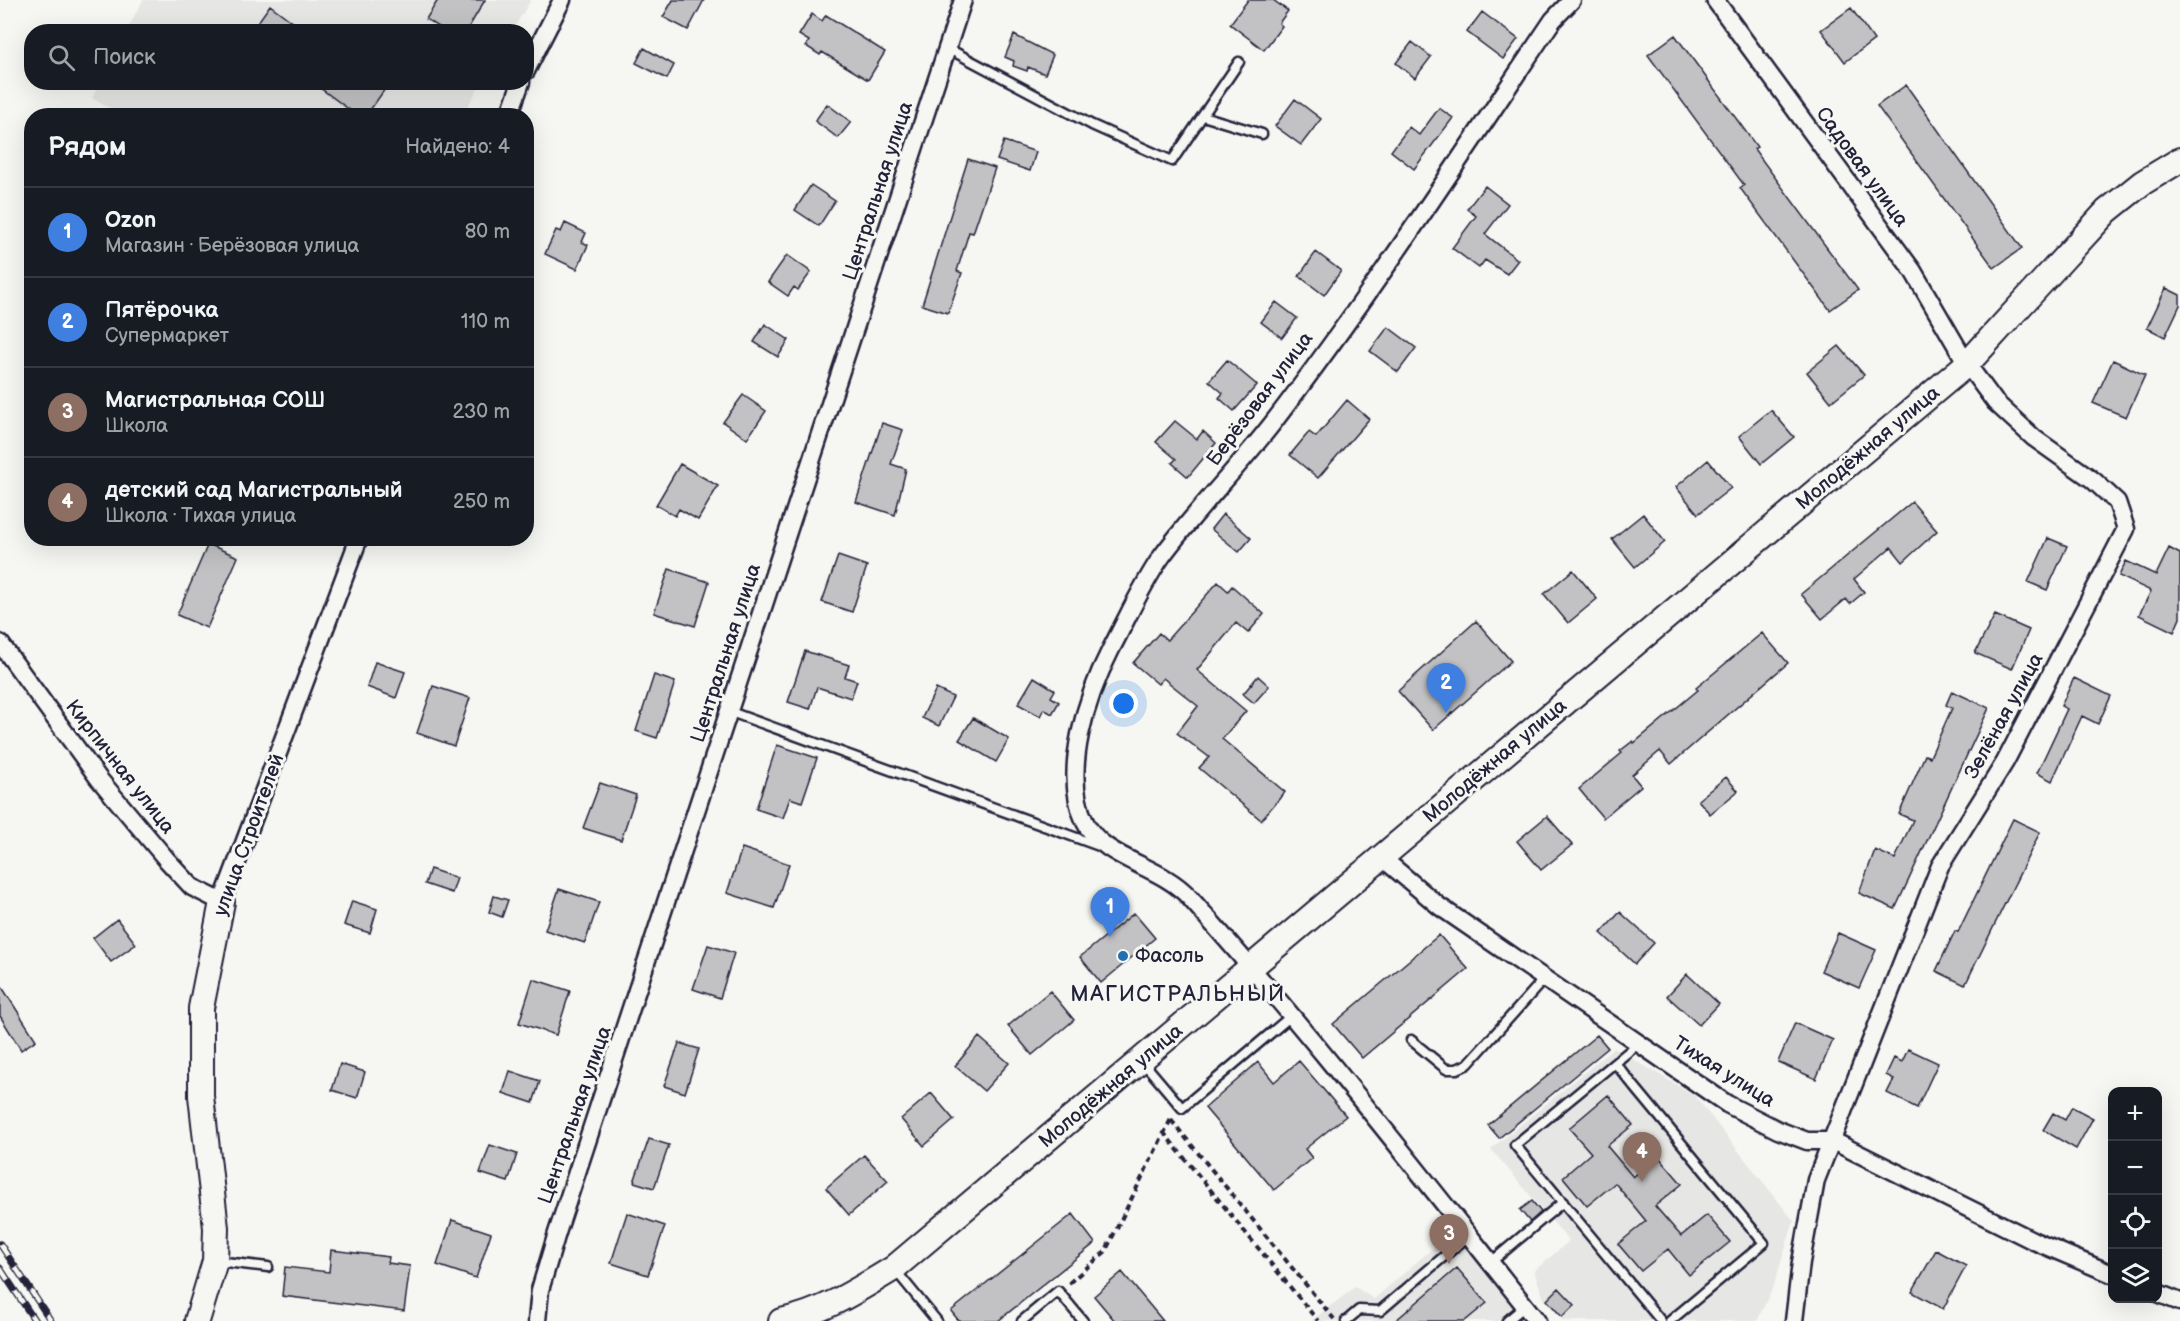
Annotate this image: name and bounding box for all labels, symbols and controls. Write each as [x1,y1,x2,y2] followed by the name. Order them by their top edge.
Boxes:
[24,24,534,90] search box
[45,41,78,74] icon: search
[93,44,156,71] text: Поиск
[838,98,918,283] street label: Центральная улица
[1811,102,1914,232] street label: Садовая улица
[48,132,126,163] text: Рядом
[405,135,510,159] text: Найдено: 4
[105,207,156,234] text: Ozon
[63,220,72,244] text: 1
[465,220,510,244] text: 80 m
[105,234,359,258] text: Магазин · Берёзовая улица
[105,297,218,324] text: Пятёрочка
[62,310,73,334] text: 2
[461,310,510,334] text: 110 m
[105,324,229,348] text: Супермаркет
[1202,327,1318,471] street label: Берёзовая улица
[1791,381,1945,515] street label: Молодёжная улица
[105,387,325,414] text: Магистральная СОШ
[62,400,73,424] text: 3
[453,400,510,424] text: 230 m
[105,414,168,438] text: Школа
[105,477,403,504] text: детский сад Магистральный
[62,490,73,514] text: 4
[453,490,510,514] text: 250 m
[105,504,296,528] text: Школа · Тихая улица
[686,560,766,745] street label: Центральная улица
[1960,649,2049,783] street label: Зелёная улица
[1426,664,1466,713] pin: 2
[1109,689,1138,718] your location
[1418,694,1572,828] street label: Молодёжная улица
[60,695,180,839] street label: Кирпичная улица
[209,751,289,919] street label: улица Строителей
[1090,888,1130,937] pin: 1
[1135,944,1204,968] place label: Фасоль
[1116,949,1130,963] marker: Фасоль
[1070,981,1286,1008] district label: МАГИСТРАЛЬНЫЙ
[1034,1019,1188,1153] street label: Молодёжная улица
[533,1023,617,1207] street label: Центральная улица
[1669,1031,1779,1113] street label: Тихая улица
[2108,1087,2162,1303] map controls
[2108,1087,2162,1141] button: +
[1622,1132,1662,1182] pin: 4
[2108,1141,2162,1195] button: −
[2108,1195,2162,1249] button: locate
[1430,1214,1468,1264] pin: 3
[2108,1249,2162,1303] button: layers

